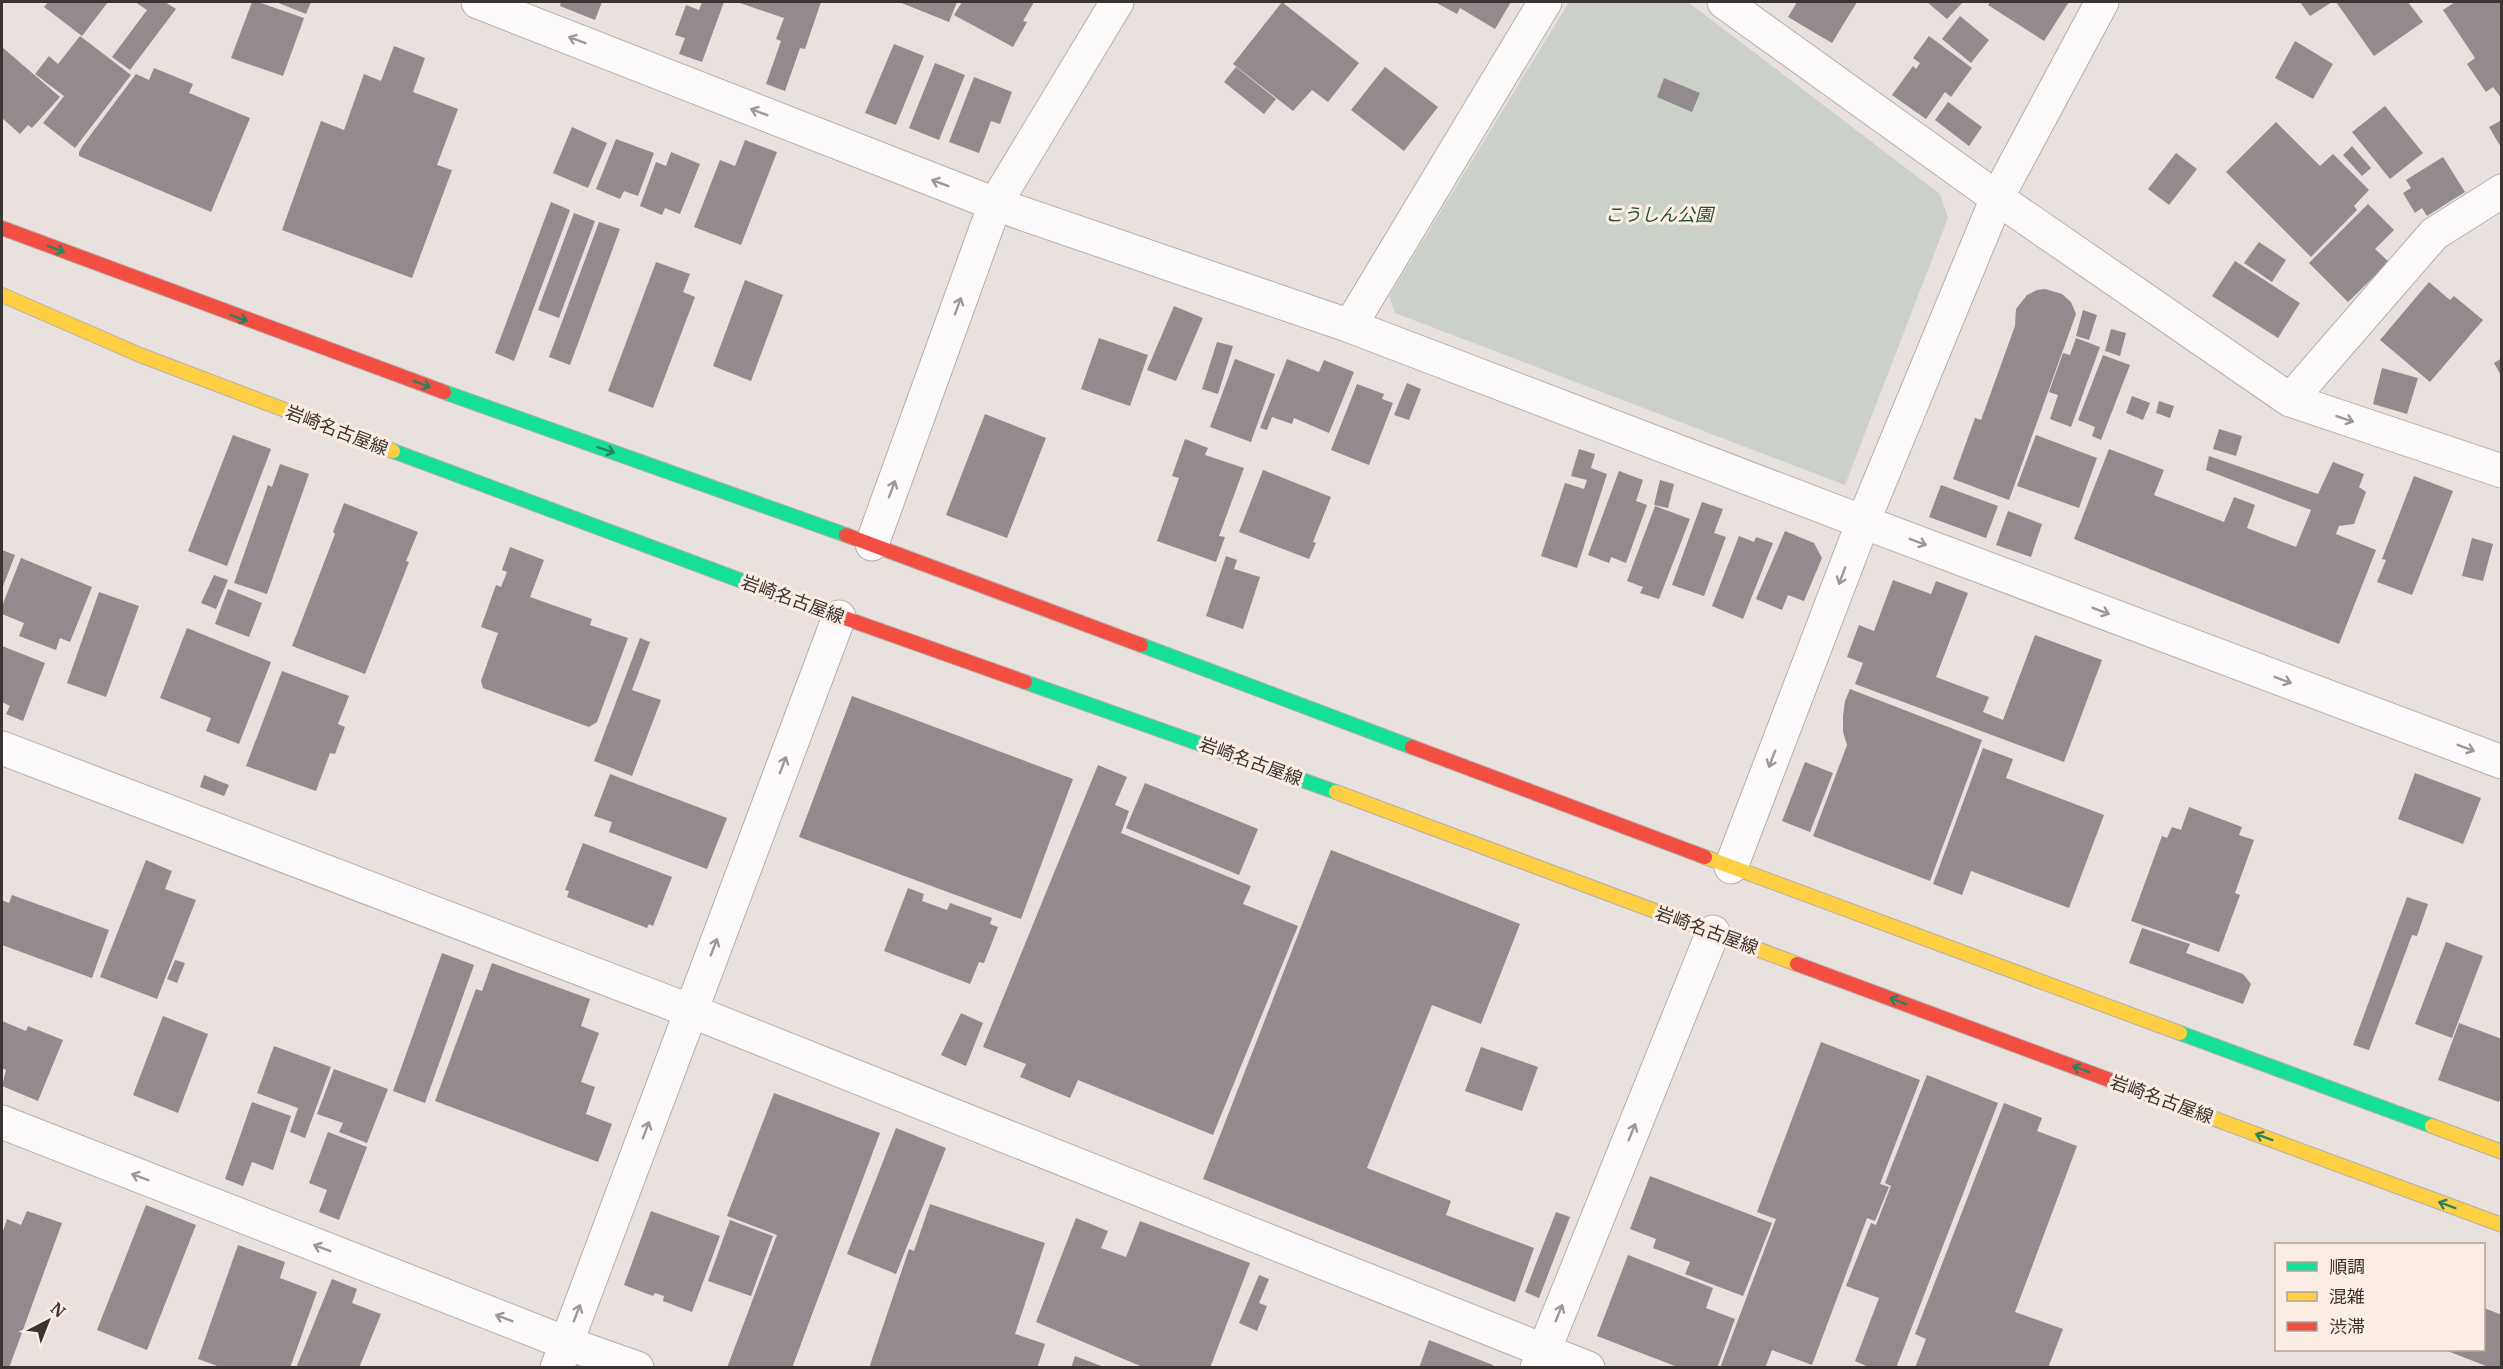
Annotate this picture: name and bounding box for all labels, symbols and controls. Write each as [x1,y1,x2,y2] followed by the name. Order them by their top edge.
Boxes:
[568,34,587,45] one-way arrow
[750,105,768,116] one-way arrow
[931,177,950,188] one-way arrow
[1605,203,1716,226] park label: こうしん公園
[46,244,65,255] one-way arrow
[953,297,964,315] one-way arrow
[229,313,248,324] one-way arrow
[412,380,431,391] one-way arrow
[282,400,392,460] street label: 岩崎名古屋線
[2335,414,2354,425] one-way arrow
[596,446,614,457] one-way arrow
[887,480,898,499] one-way arrow
[1908,538,1927,549] one-way arrow
[1836,567,1847,585] one-way arrow
[738,570,848,628] street label: 岩崎名古屋線
[2091,606,2109,617] one-way arrow
[2273,675,2292,686] one-way arrow
[1196,732,1306,790] street label: 岩崎名古屋線
[2456,743,2474,754] one-way arrow
[1766,749,1777,767] one-way arrow
[778,756,789,775] one-way arrow
[1652,901,1762,959] street label: 岩崎名古屋線
[710,939,721,957] one-way arrow
[1890,995,1908,1006] one-way arrow
[2072,1063,2091,1074] one-way arrow
[2107,1070,2217,1128] street label: 岩崎名古屋線
[641,1121,652,1140] one-way arrow
[1627,1124,1638,1142] one-way arrow
[2255,1131,2274,1142] one-way arrow
[132,1170,150,1181] one-way arrow
[2438,1199,2457,1210] one-way arrow
[313,1241,332,1252] one-way arrow
[2275,1243,2485,1351] legend
[2329,1255,2365,1278] text: 順調
[2329,1285,2365,1308] text: 混雑
[18,1291,78,1351] north arrow
[47,1298,70,1322] text: N
[572,1304,583,1322] one-way arrow
[1554,1304,1565,1323] one-way arrow
[495,1312,513,1323] one-way arrow
[2329,1315,2365,1338] text: 渋滞

